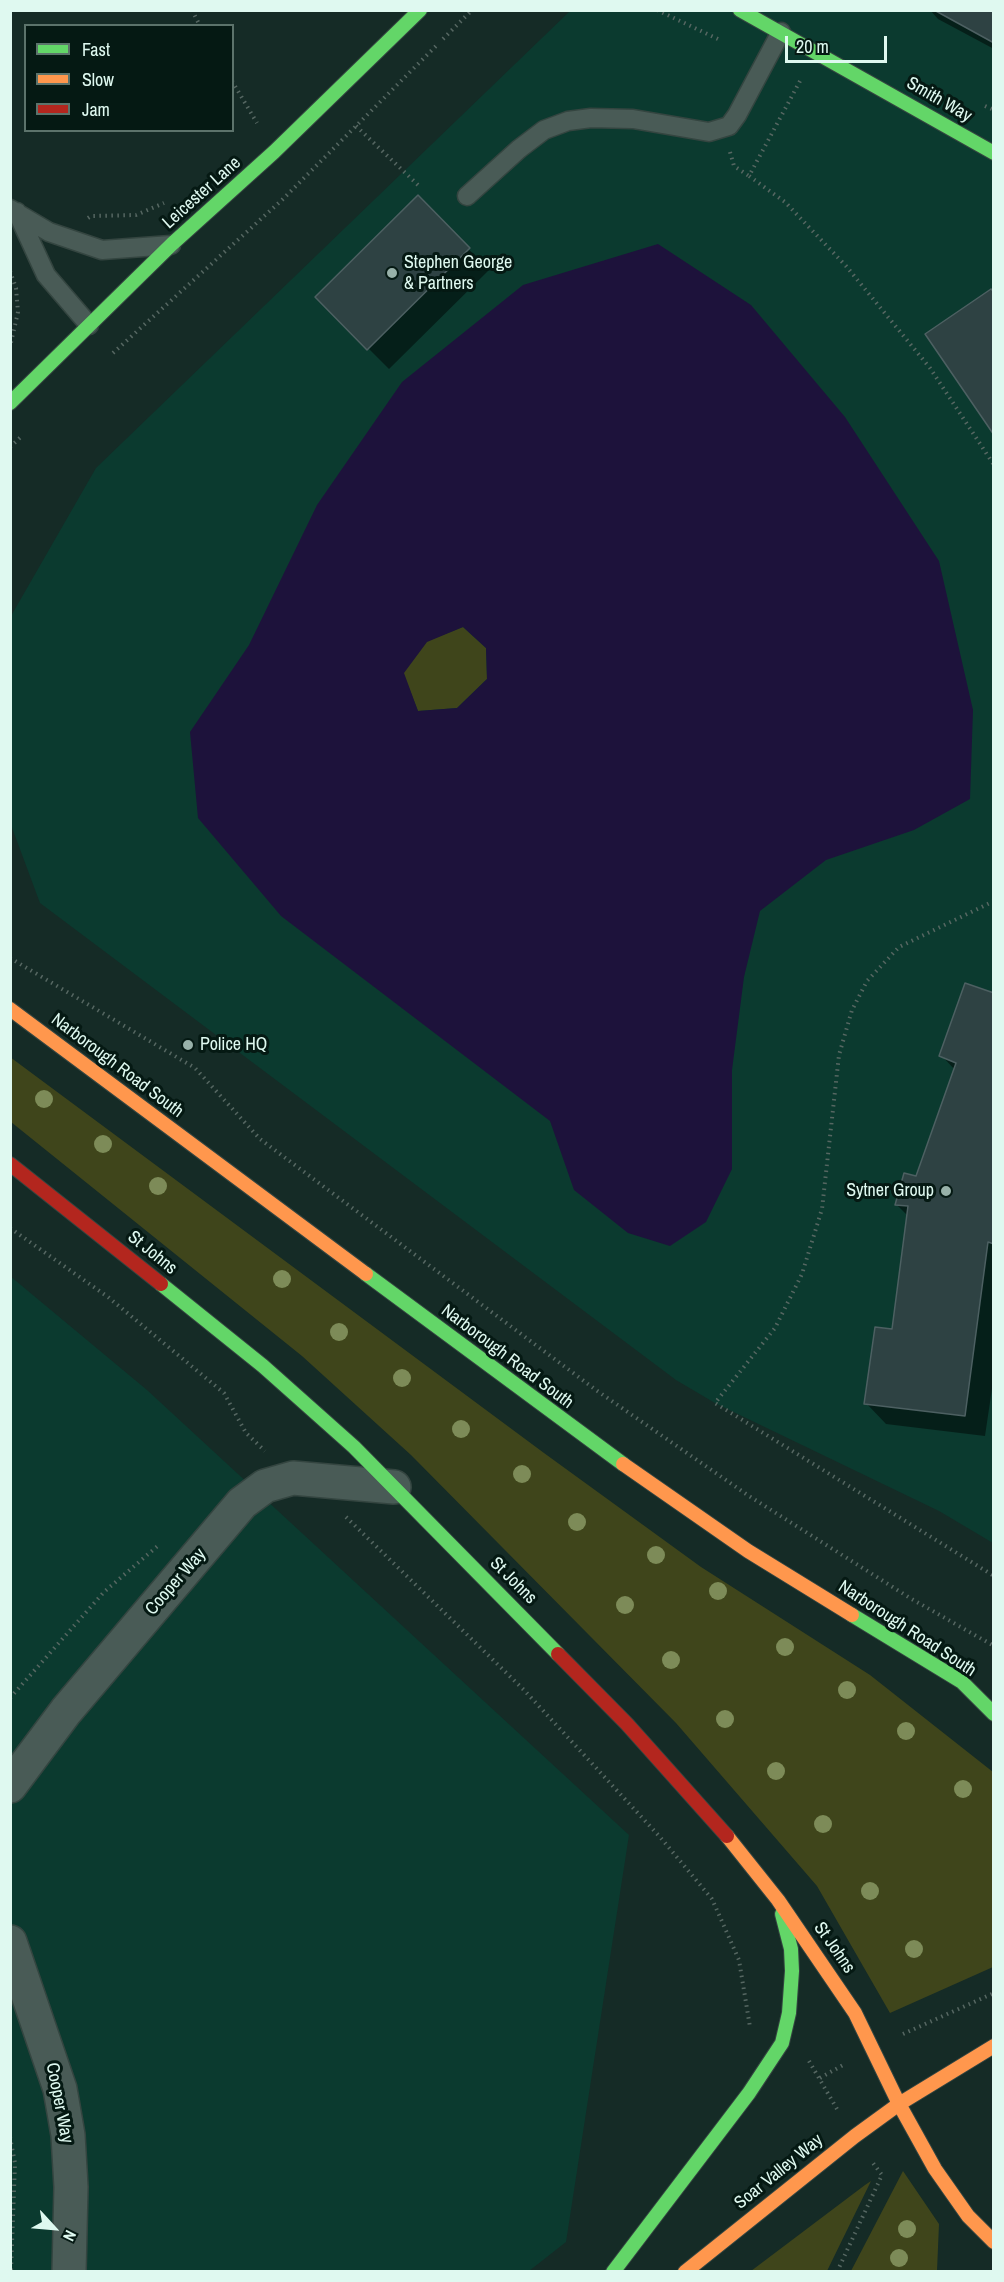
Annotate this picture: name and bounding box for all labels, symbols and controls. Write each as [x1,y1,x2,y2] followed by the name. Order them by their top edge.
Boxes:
[24,24,234,132] legend
[788,24,890,62] scale bar
[796,34,829,59] text: 20 m
[82,37,110,62] text: Fast
[82,67,114,92] text: Slow
[903,73,975,127] street label: Smith Way
[82,97,110,122] text: Jam
[158,152,246,234] street label: Leicester Lane
[404,252,512,294] place label: Stephen George & Partners
[385,266,399,280] marker: Stephen George & Partners
[47,1009,187,1123] street label: Narborough Road South
[200,1034,267,1056] place label: Police HQ
[181,1038,195,1052] marker: Police HQ
[846,1180,934,1202] place label: Sytner Group
[939,1184,953,1198] marker: Sytner Group
[123,1227,181,1279] street label: St Johns
[437,1300,577,1414] street label: Narborough Road South
[141,1544,211,1620] street label: Cooper Way
[485,1553,541,1609] street label: St Johns
[834,1576,980,1682] street label: Narborough Road South
[809,1918,859,1978] street label: St Johns
[41,2061,77,2145] street label: Cooper Way
[730,2130,828,2214] street label: Soar Valley Way
[24,2198,84,2258] north arrow
[58,2227,82,2245] text: N

